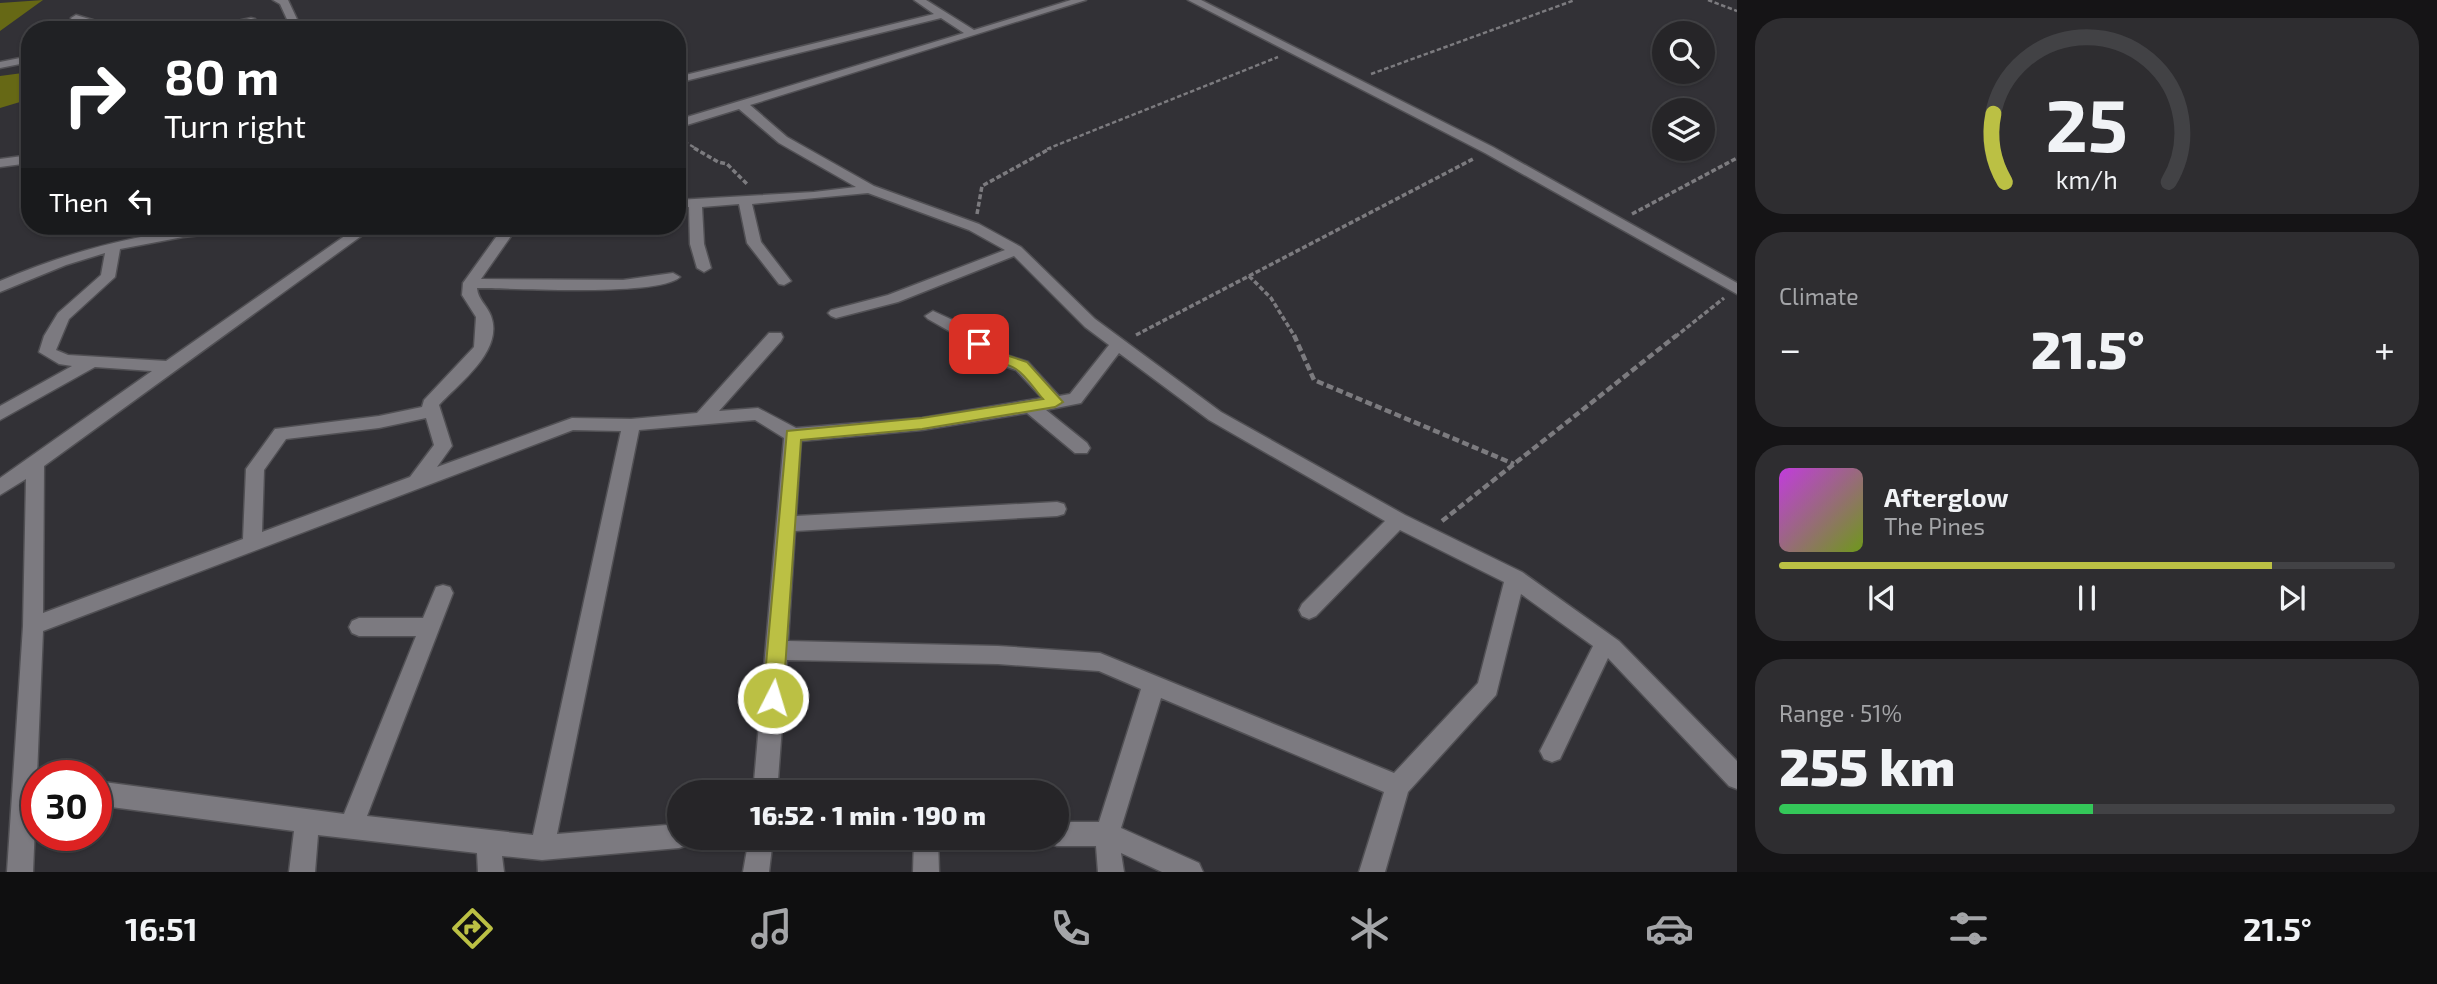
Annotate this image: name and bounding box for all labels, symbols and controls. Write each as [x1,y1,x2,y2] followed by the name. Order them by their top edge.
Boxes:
[1652,21,1715,161] map controls
[1652,21,1715,84] button: search
[164,46,279,105] text: 80 m
[49,49,140,140] icon: right
[2046,79,2128,167] text: 25
[1652,98,1715,161] button: layers
[164,106,306,144] text: Turn right
[2056,164,2118,194] text: km/h
[122,182,160,220] icon: left
[49,186,108,217] text: Then
[1779,282,1859,310] text: Climate
[949,314,1009,374] pin
[2031,317,2145,379] text: 21.5°
[960,325,998,363] icon: arrive
[1779,325,1801,371] text: −
[2374,325,2395,371] text: +
[1884,481,2009,512] text: Afterglow
[1884,512,1985,540] text: The Pines
[1863,579,1901,617] icon: previous
[2068,579,2106,617] icon: pause
[2273,579,2311,617] icon: next
[736,661,810,735] position arrow
[1779,699,1902,727] text: Range · 51%
[1779,734,1956,796] text: 255 km
[21,760,112,851] speed limit sign: 30
[750,799,986,830] text: 16:52 · 1 min · 190 m
[448,904,497,953] icon: directions
[747,904,796,953] icon: music
[1046,904,1095,953] icon: phone
[1345,904,1394,953] icon: climate
[1645,904,1694,953] icon: car
[1944,904,1993,953] icon: filters
[125,909,198,947] text: 16:51
[2243,909,2312,947] text: 21.5°

